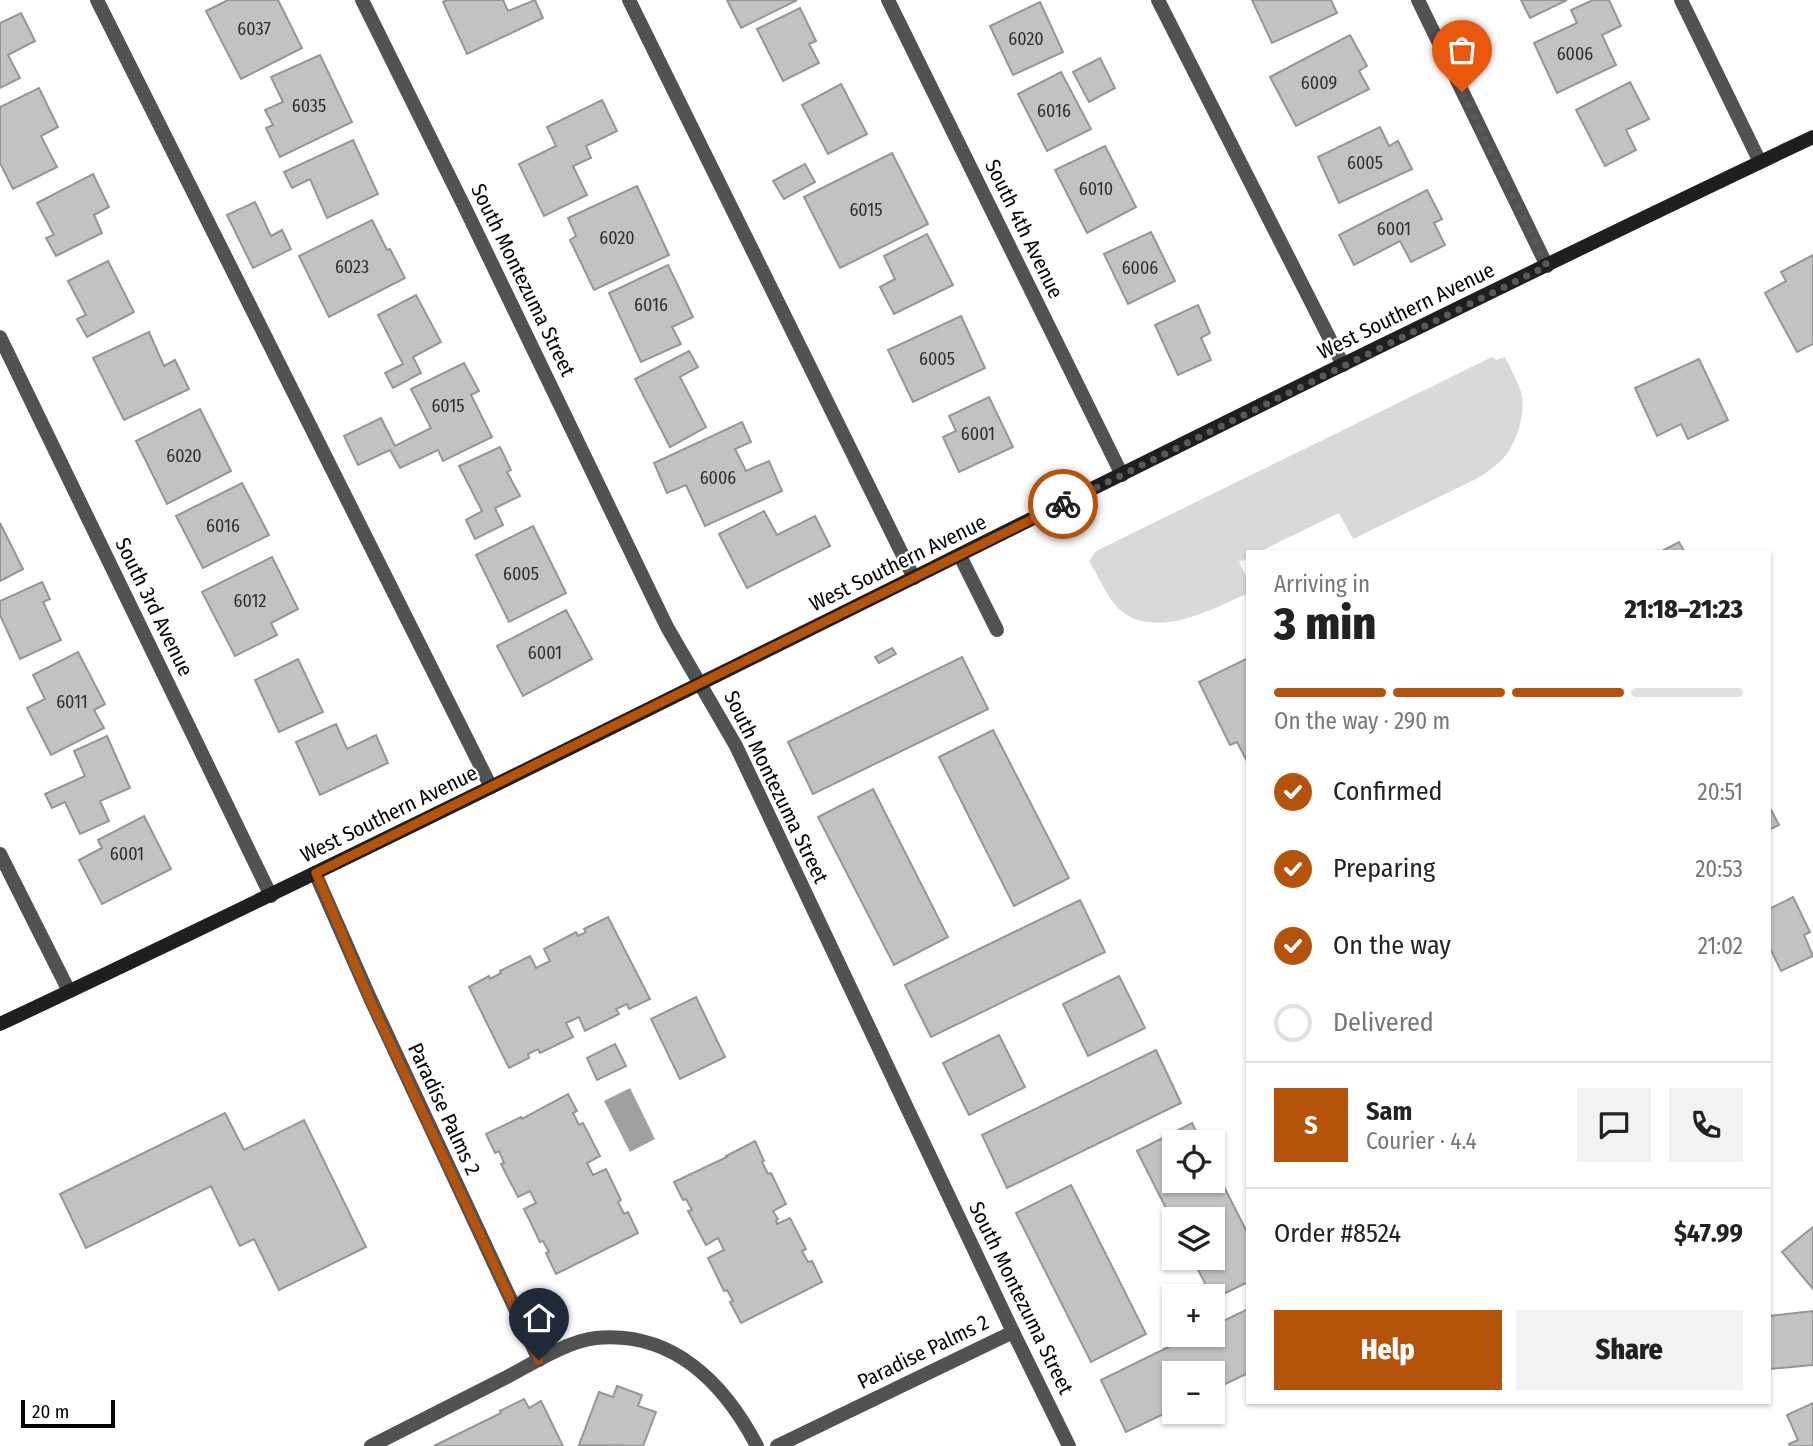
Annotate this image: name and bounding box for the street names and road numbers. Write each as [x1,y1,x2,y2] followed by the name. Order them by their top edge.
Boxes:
[979,155,1069,303] street label: South 4th Avenue
[465,179,581,381] street label: South Montezuma Street
[1313,257,1499,365] street label: West Southern Avenue
[805,509,991,617] street label: West Southern Avenue
[109,534,199,680] street label: South 3rd Avenue
[718,686,834,888] street label: South Montezuma Street
[296,760,482,868] street label: West Southern Avenue
[402,1039,486,1179] street label: Paradise Palms 2
[963,1197,1079,1399] street label: South Montezuma Street
[853,1309,993,1395] street label: Paradise Palms 2

